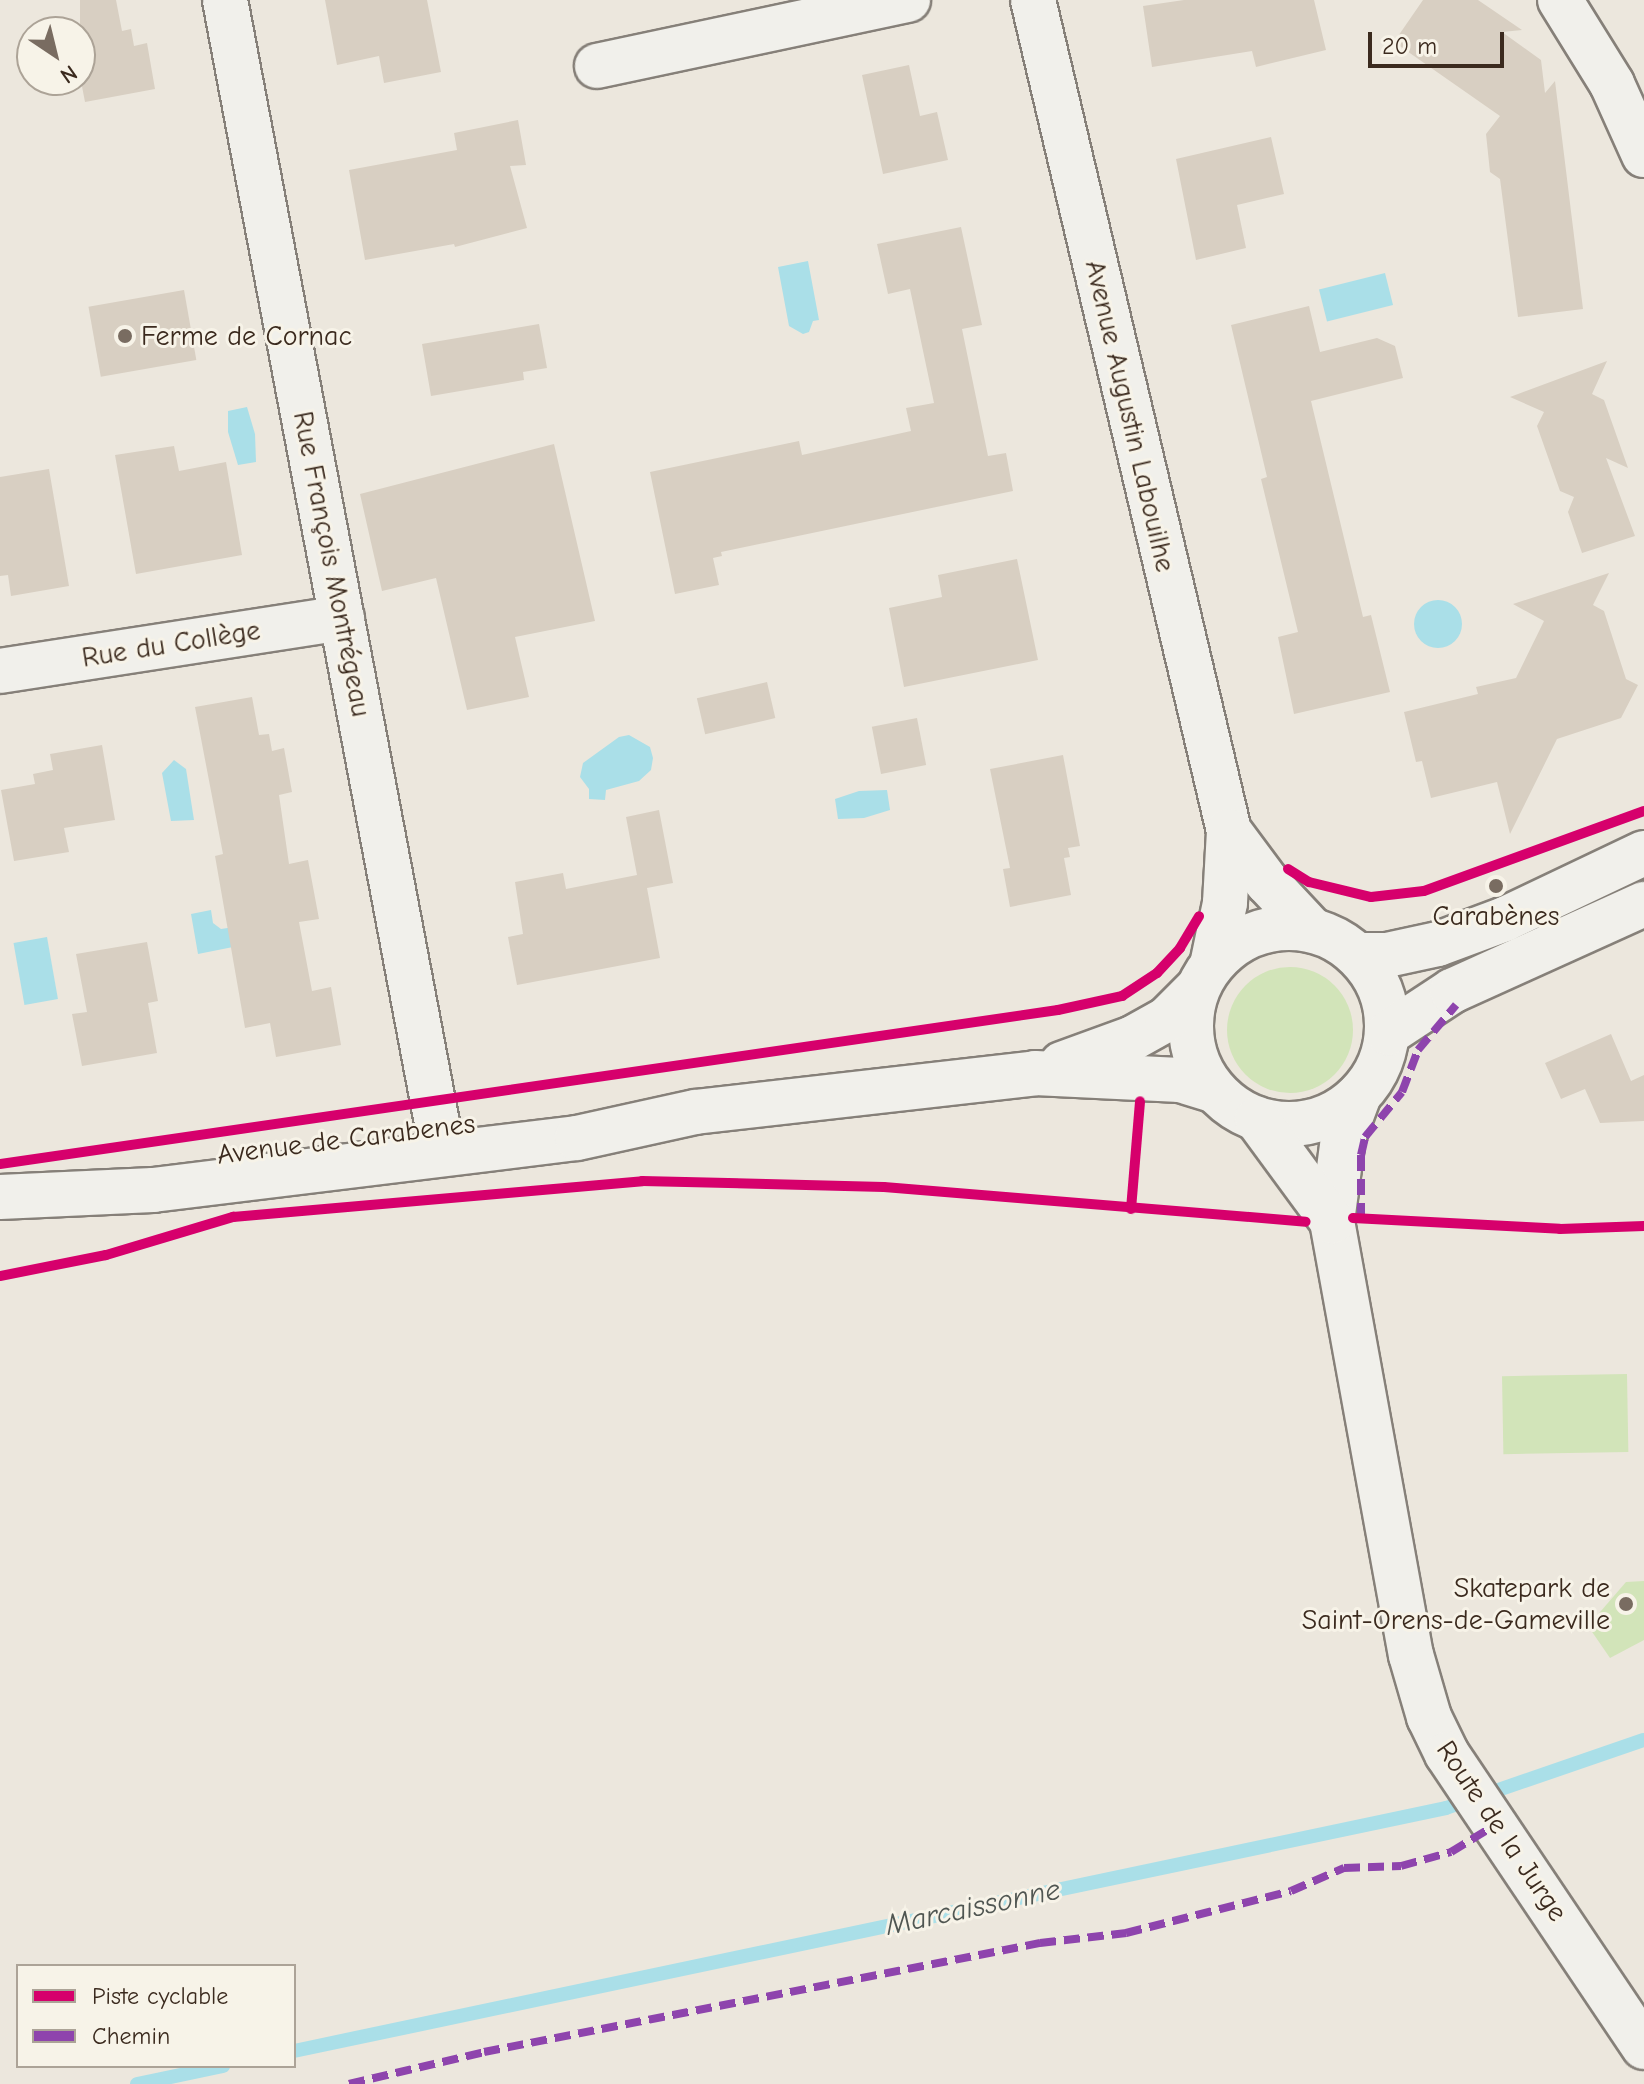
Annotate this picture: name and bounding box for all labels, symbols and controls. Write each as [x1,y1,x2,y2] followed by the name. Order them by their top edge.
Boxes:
[16,16,96,96] north arrow
[1372,16,1508,66] scale bar
[1382,32,1437,60] text: 20 m
[55,59,82,89] text: N
[1078,257,1182,575] street label: Avenue Augustin Labouilhe
[141,319,352,353] place label: Ferme de Cornac
[116,327,134,345] marker: Ferme de Cornac
[286,408,378,720] street label: Rue François Montrégeau
[79,613,263,675] street label: Rue du Collège
[1487,877,1505,895] marker: Carabènes
[1433,899,1559,933] place label: Carabènes
[215,1107,477,1171] street label: Avenue de Carabenes
[1302,1571,1610,1637] place label: Skatepark de Saint-Orens-de-Gameville
[1617,1595,1635,1613] marker: Skatepark de Saint-Orens-de-Gameville
[1429,1734,1575,1928] street label: Route de la Jurge
[882,1872,1064,1944] water label: Marcaissonne
[16,1964,296,2068] legend
[92,1982,228,2010] text: Piste cyclable
[92,2022,170,2050] text: Chemin

